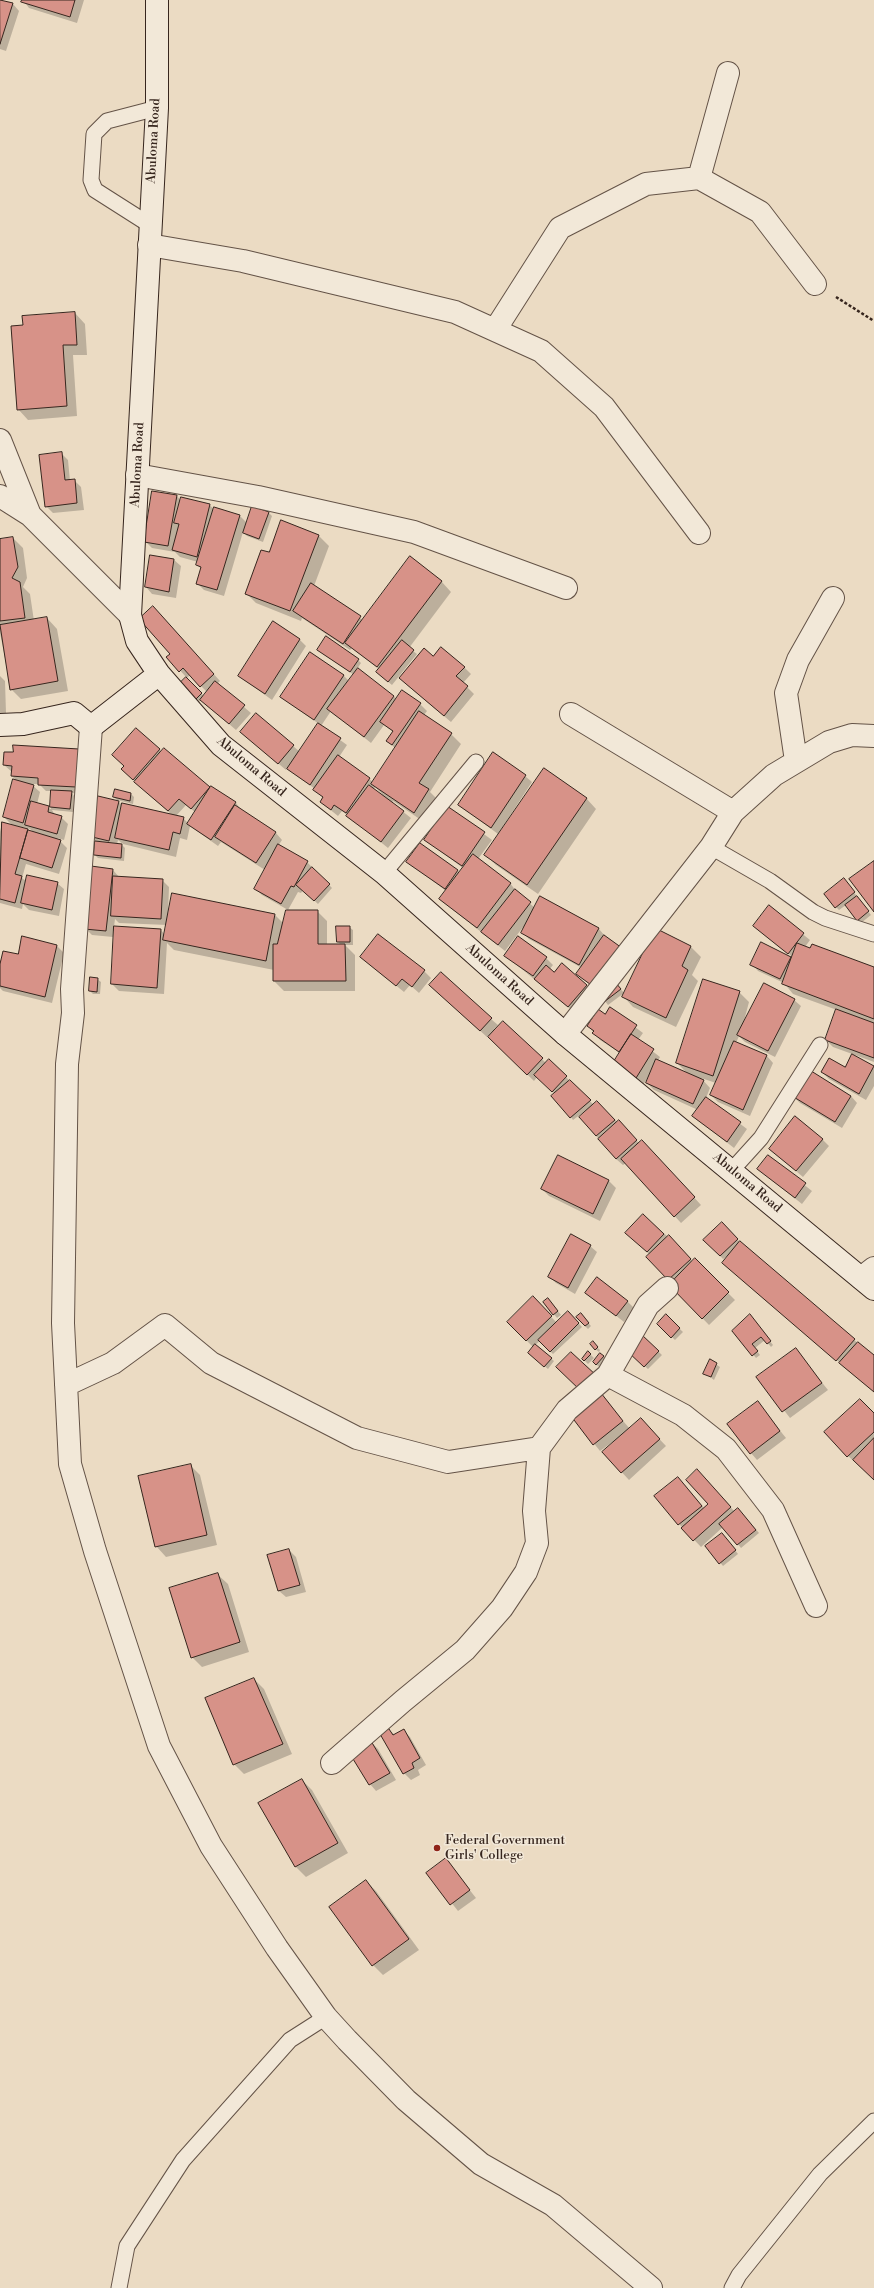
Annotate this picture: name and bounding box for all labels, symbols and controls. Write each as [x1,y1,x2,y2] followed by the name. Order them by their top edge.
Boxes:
[144,98,164,184] street label: Abuloma Road
[128,422,148,508] street label: Abuloma Road
[213,734,289,800] street label: Abuloma Road
[462,941,536,1009] street label: Abuloma Road
[709,1150,785,1216] street label: Abuloma Road
[445,1833,565,1864] place label: Federal Government Girls' College
[432,1843,442,1853] marker: Federal Government Girls' College

